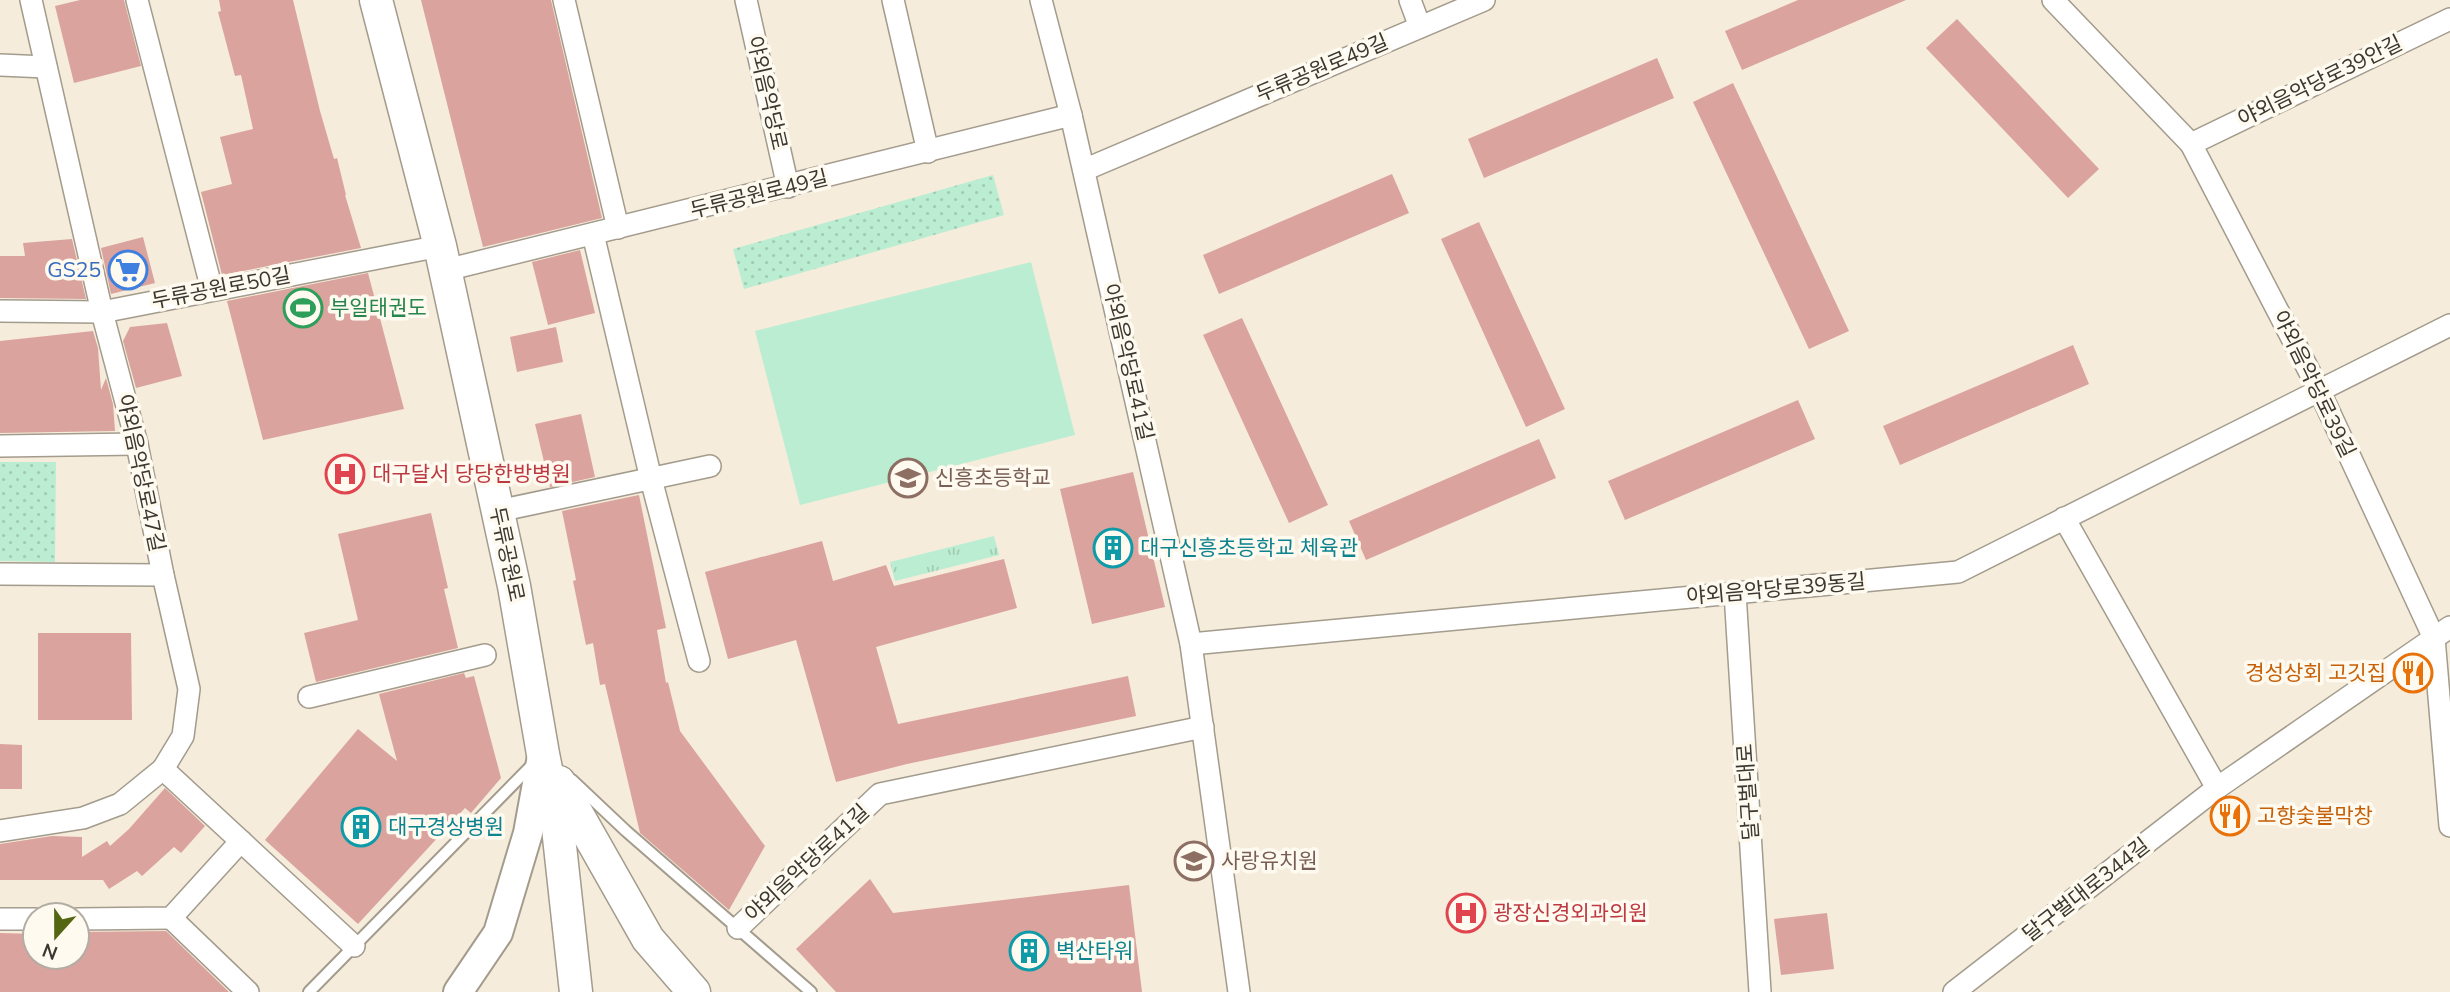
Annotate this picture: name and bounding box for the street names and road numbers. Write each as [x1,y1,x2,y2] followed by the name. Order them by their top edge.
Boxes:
[1252,28,1392,107] street label: 두류공원로49길
[2233,29,2406,131] street label: 야외음악당로39안길
[742,33,794,152] street label: 야외음악당로
[687,163,830,223] street label: 두류공원로49길
[149,261,293,313] street label: 두류공원로50길
[1098,281,1160,443] street label: 야외음악당로41길
[2268,306,2362,461] street label: 야외음악당로39길
[113,392,171,554] street label: 야외음악당로47길
[485,504,531,604] street label: 두류공원로
[1685,567,1867,609] street label: 야외음악당로39동길
[1731,743,1763,841] street label: 달구벌대로
[739,798,874,926] street label: 야외음악당로41길
[2017,832,2154,947] street label: 달구벌대로344길

